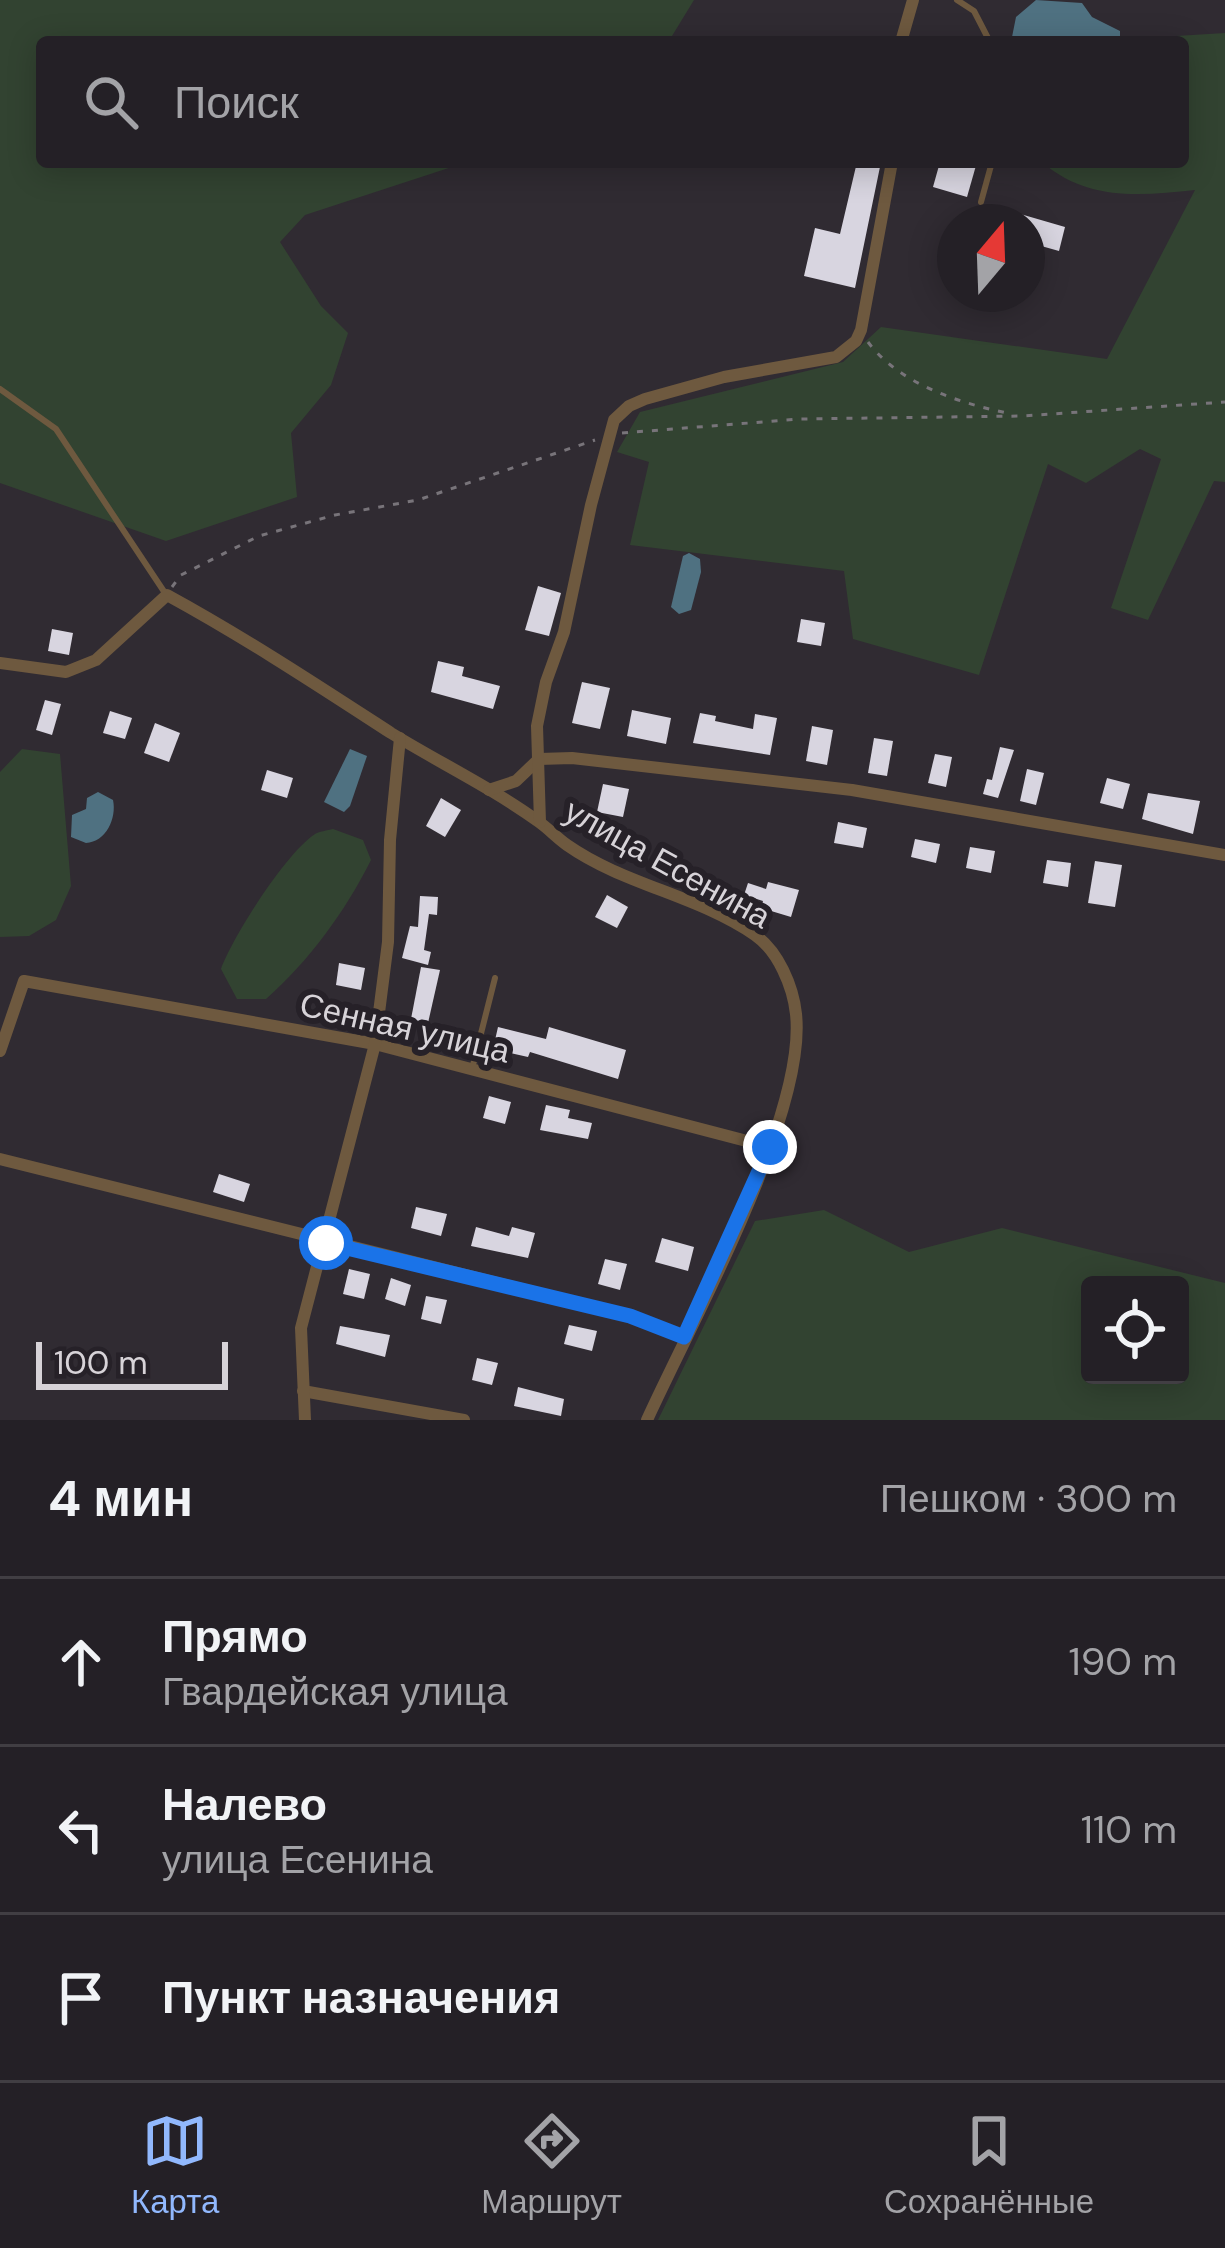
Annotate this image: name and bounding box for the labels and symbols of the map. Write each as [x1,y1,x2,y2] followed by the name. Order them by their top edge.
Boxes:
[937,204,1045,312] north arrow
[557,789,779,938] street label: улица Есенина
[296,982,515,1073] street label: Сенная улица
[743,1120,797,1174] route end
[299,1216,353,1270] route start
[36,1336,228,1389] scale bar

